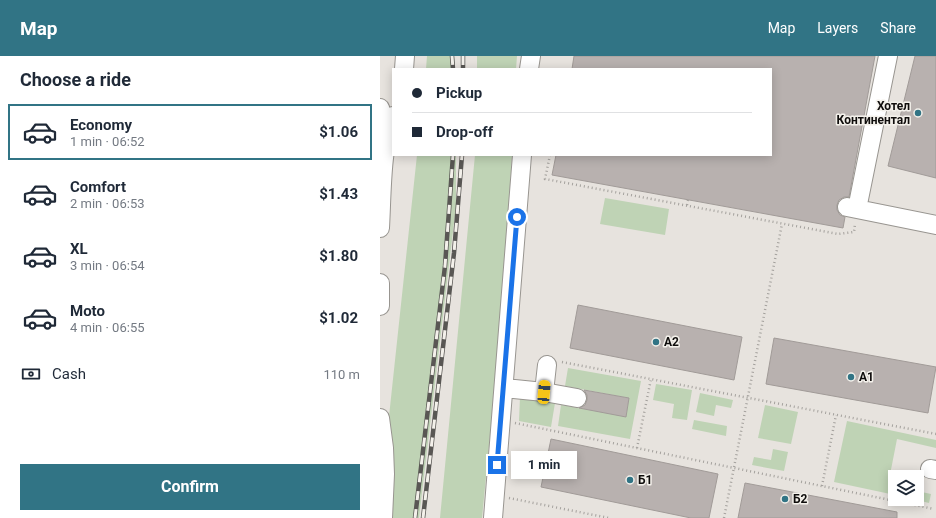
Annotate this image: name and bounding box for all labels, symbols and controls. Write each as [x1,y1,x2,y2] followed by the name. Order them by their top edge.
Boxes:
[20,17,58,40] text: Map
[768,20,795,36] text: Map
[817,20,858,36] text: Layers
[880,20,916,36] text: Share
[20,69,131,90] text: Choose a ride
[436,84,482,102] text: Pickup
[837,99,910,127] place label: Хотел Континентал
[913,108,923,118] marker: Хотел Континентал
[22,114,58,150] icon: car
[70,116,132,134] text: Economy
[319,123,358,141] text: $1.06
[436,123,493,141] text: Drop-off
[70,134,145,149] text: 1 min · 06:52
[22,176,58,212] icon: car
[70,178,126,196] text: Comfort
[319,185,358,203] text: $1.43
[70,196,145,211] text: 2 min · 06:53
[508,208,526,226] route start
[22,238,58,274] icon: car
[70,240,88,258] text: XL
[319,247,358,265] text: $1.80
[70,258,145,273] text: 3 min · 06:54
[22,300,58,336] icon: car
[70,302,105,320] text: Moto
[319,309,358,327] text: $1.02
[70,320,145,335] text: 4 min · 06:55
[664,335,679,349] place label: А2
[651,337,661,347] marker: А2
[20,363,42,385] icon: cash
[52,365,86,383] text: Cash
[323,367,360,382] text: 110 m
[859,370,874,384] place label: А1
[846,372,856,382] marker: А1
[537,380,551,404] car
[511,451,577,479] callout: 1 min
[488,456,506,474] route end
[528,457,560,472] text: 1 min
[20,464,360,510] button: Confirm
[888,470,924,506] map controls
[888,470,924,506] button: layers
[638,473,652,487] place label: Б1
[625,475,635,485] marker: Б1
[793,492,808,506] place label: Б2
[780,494,790,504] marker: Б2

